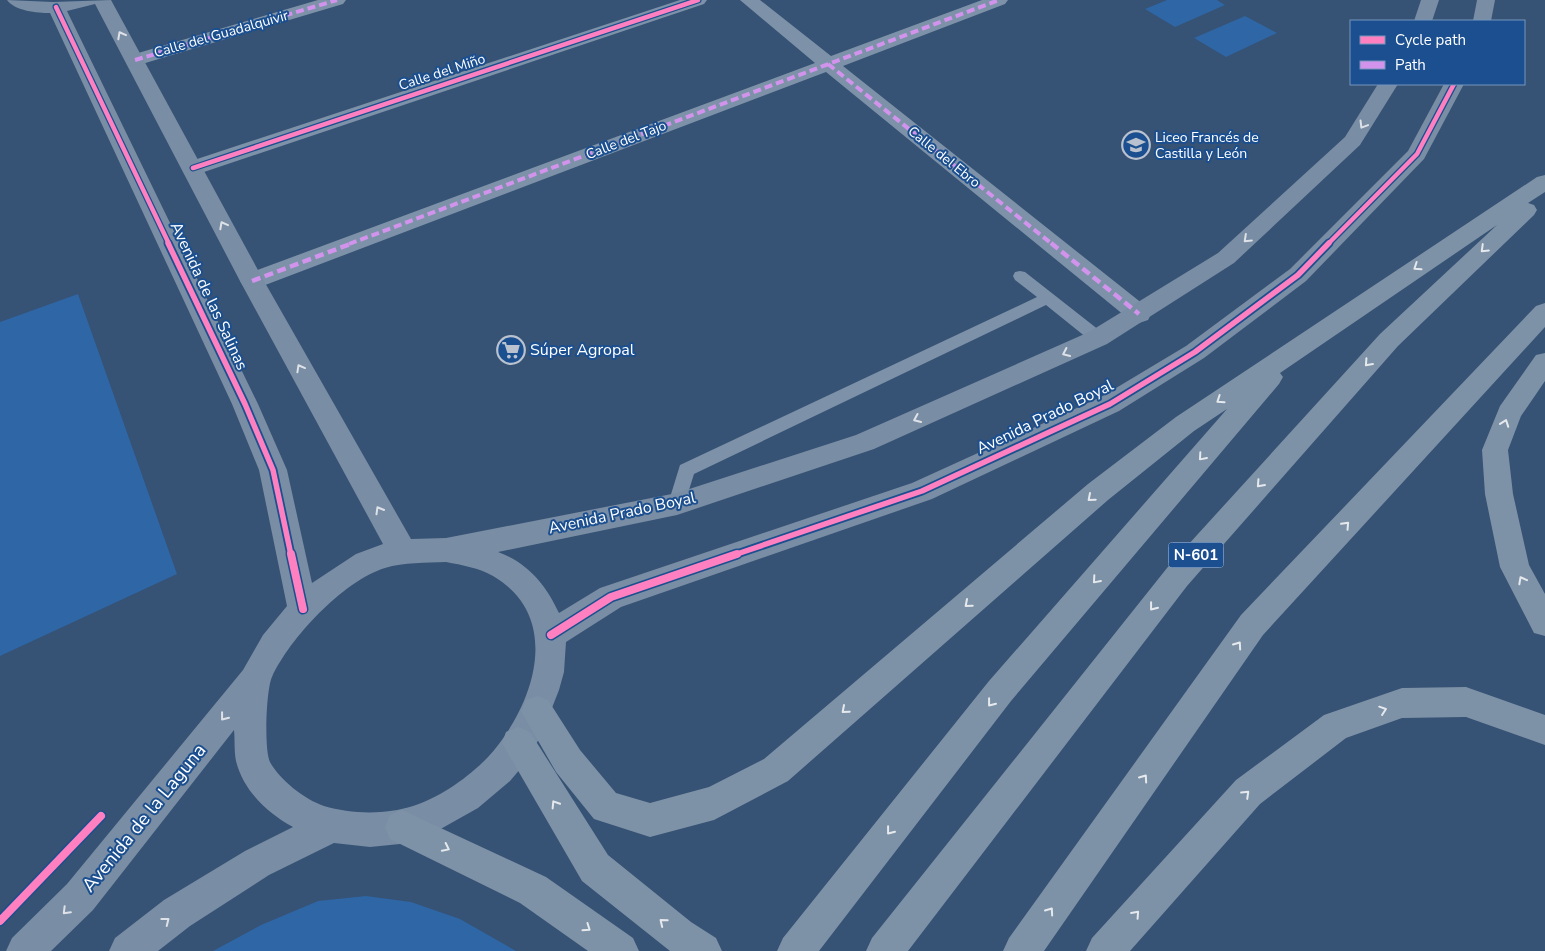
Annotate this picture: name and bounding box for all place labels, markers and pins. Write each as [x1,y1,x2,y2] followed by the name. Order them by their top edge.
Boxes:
[1155,128,1259,163] place label: Liceo Francés de Castilla y León
[1121,130,1151,160] school or university icon: Liceo Francés de Castilla y León
[496,335,526,365] supermarket icon: Súper Agropal
[530,339,635,361] place label: Súper Agropal

